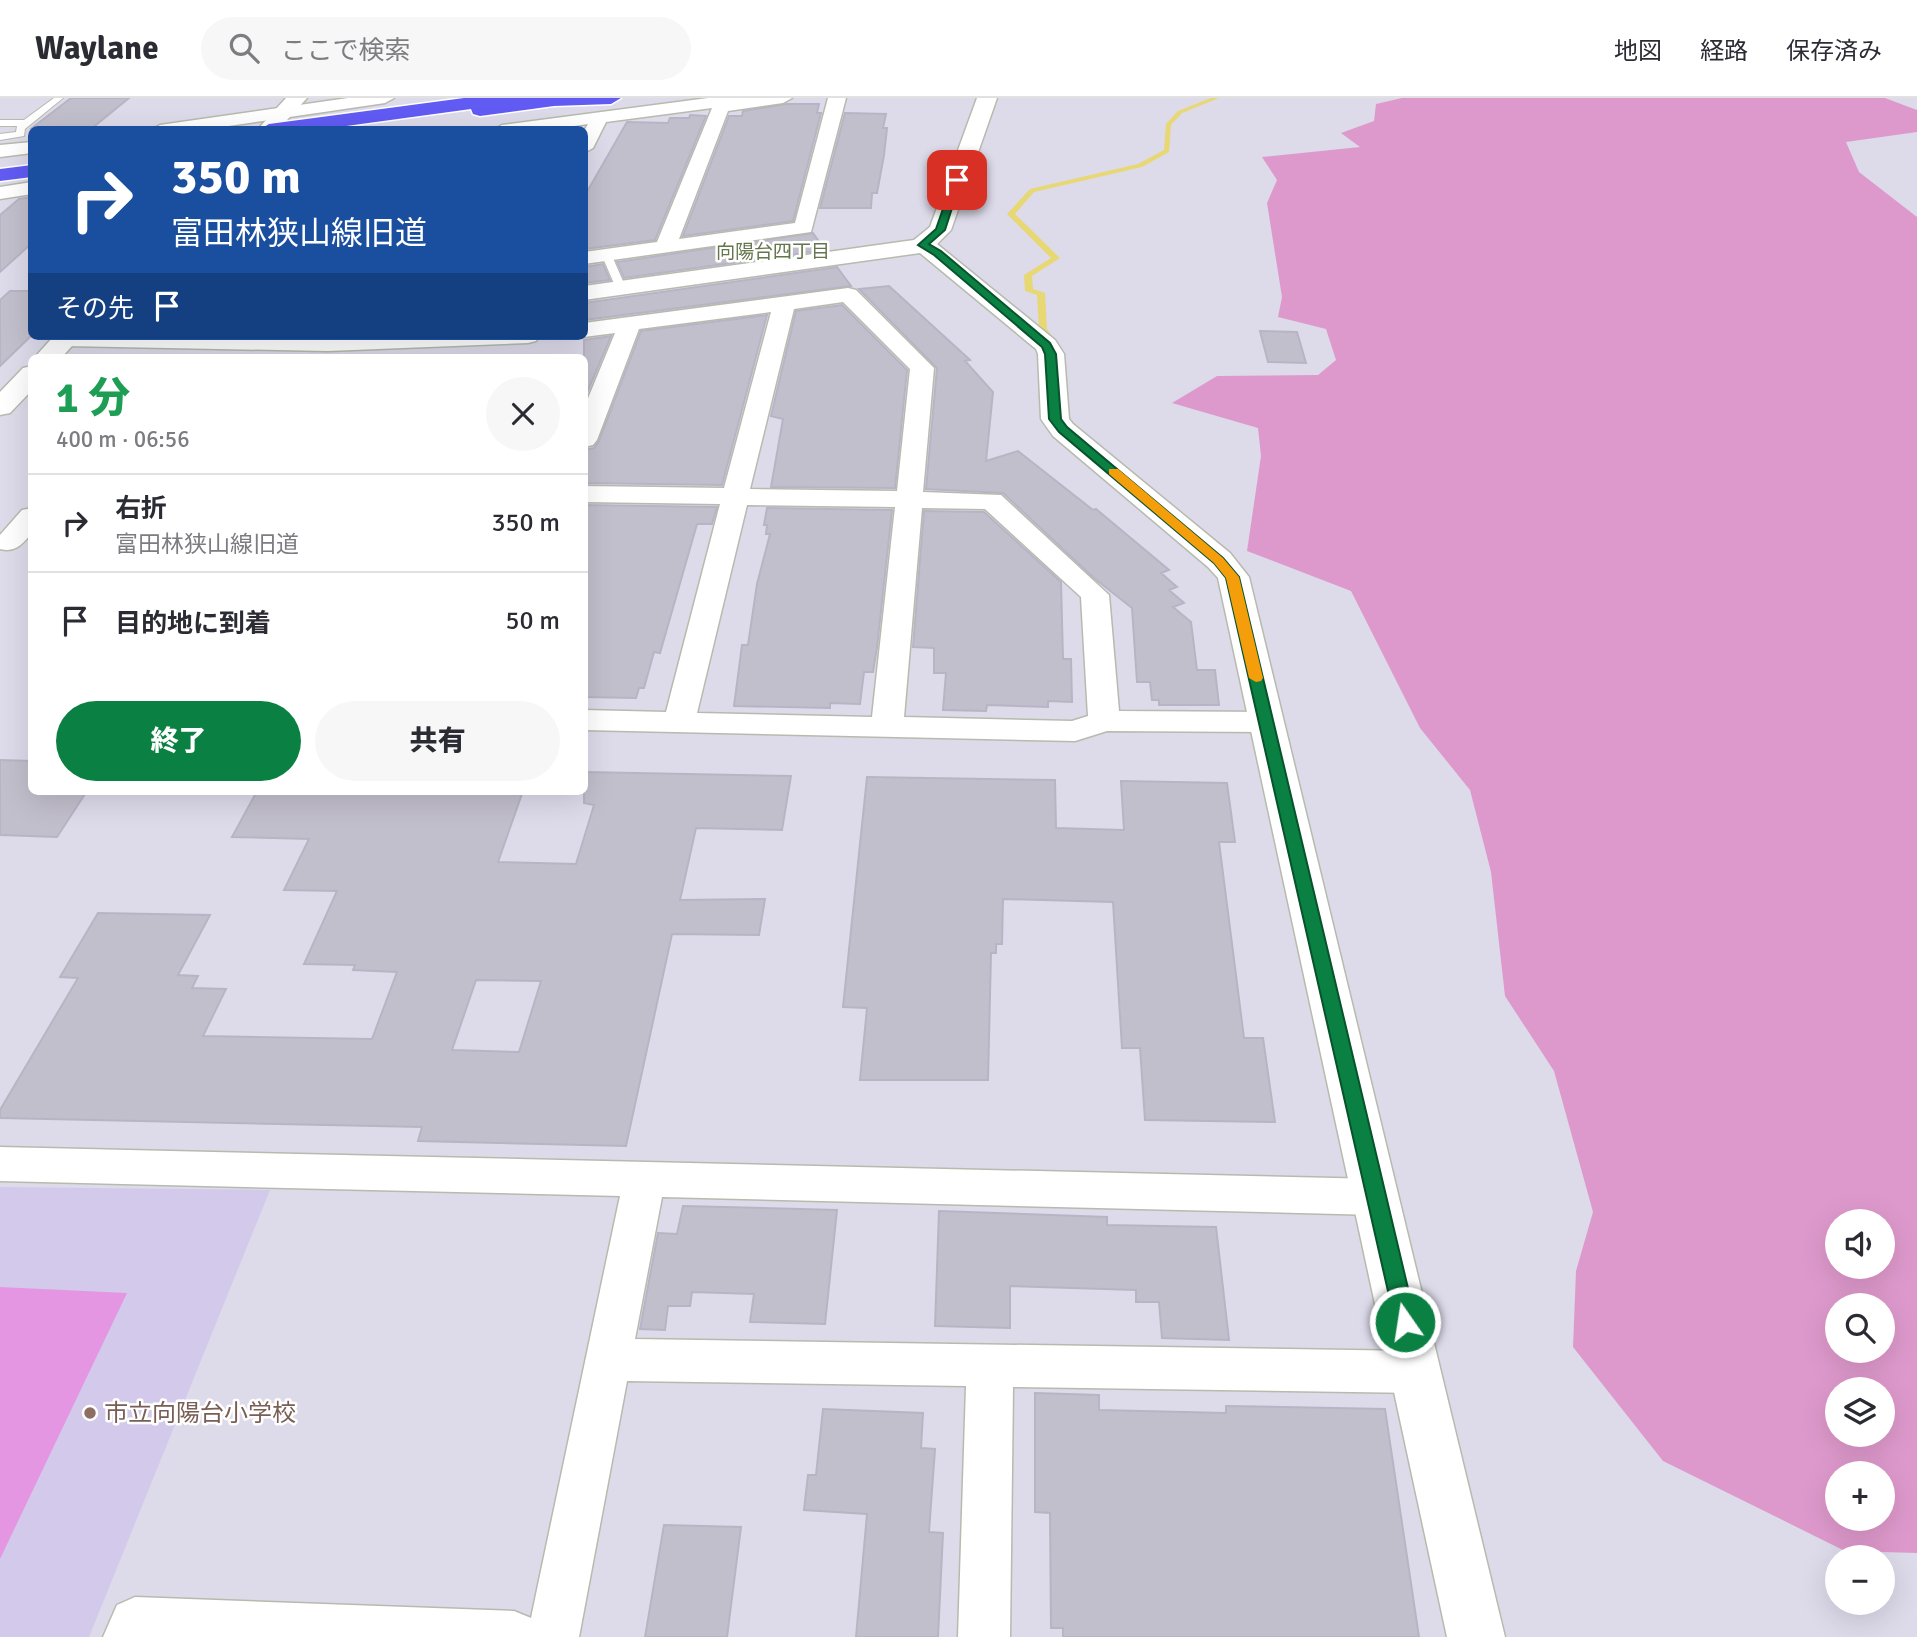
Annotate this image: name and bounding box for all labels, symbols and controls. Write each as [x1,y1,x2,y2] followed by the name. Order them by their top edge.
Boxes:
[201,17,691,80] search box
[35,28,159,69] text: Waylane
[225,29,263,67] icon: search
[281,35,411,67] text: ここで検索
[1614,36,1662,66] text: 地図
[1700,36,1748,66] text: 経路
[1786,36,1882,66] text: 保存済み
[171,147,301,207] text: 350 m
[927,150,987,210] pin
[56,154,147,245] icon: right
[938,161,976,199] icon: arrive
[171,214,427,253] text: 富田林狭山線旧道
[716,240,830,264] district label: 向陽台四丁目
[148,287,186,325] icon: arrive
[56,293,134,325] text: その先
[56,373,130,424] text: 1 分
[486,377,560,451] button: close
[56,425,190,454] text: 400 m · 06:56
[115,493,167,525] text: 右折
[56,504,94,542] icon: right
[491,507,560,539] text: 350 m
[115,530,299,559] text: 富田林狭山線旧道
[56,602,94,640] icon: arrive
[505,605,560,637] text: 50 m
[115,608,271,640] text: 目的地に到着
[56,701,301,781] button: 終了
[315,701,560,781] button: 共有
[1825,1209,1895,1615] map controls
[1825,1209,1895,1279] button: sound
[1368,1285,1442,1359] position arrow
[1825,1293,1895,1363] button: search
[1825,1377,1895,1447] button: layers
[104,1398,296,1428] place label: 市立向陽台小学校
[82,1405,98,1421] marker: 市立向陽台小学校
[1825,1461,1895,1531] button: +
[1825,1545,1895,1615] button: −

